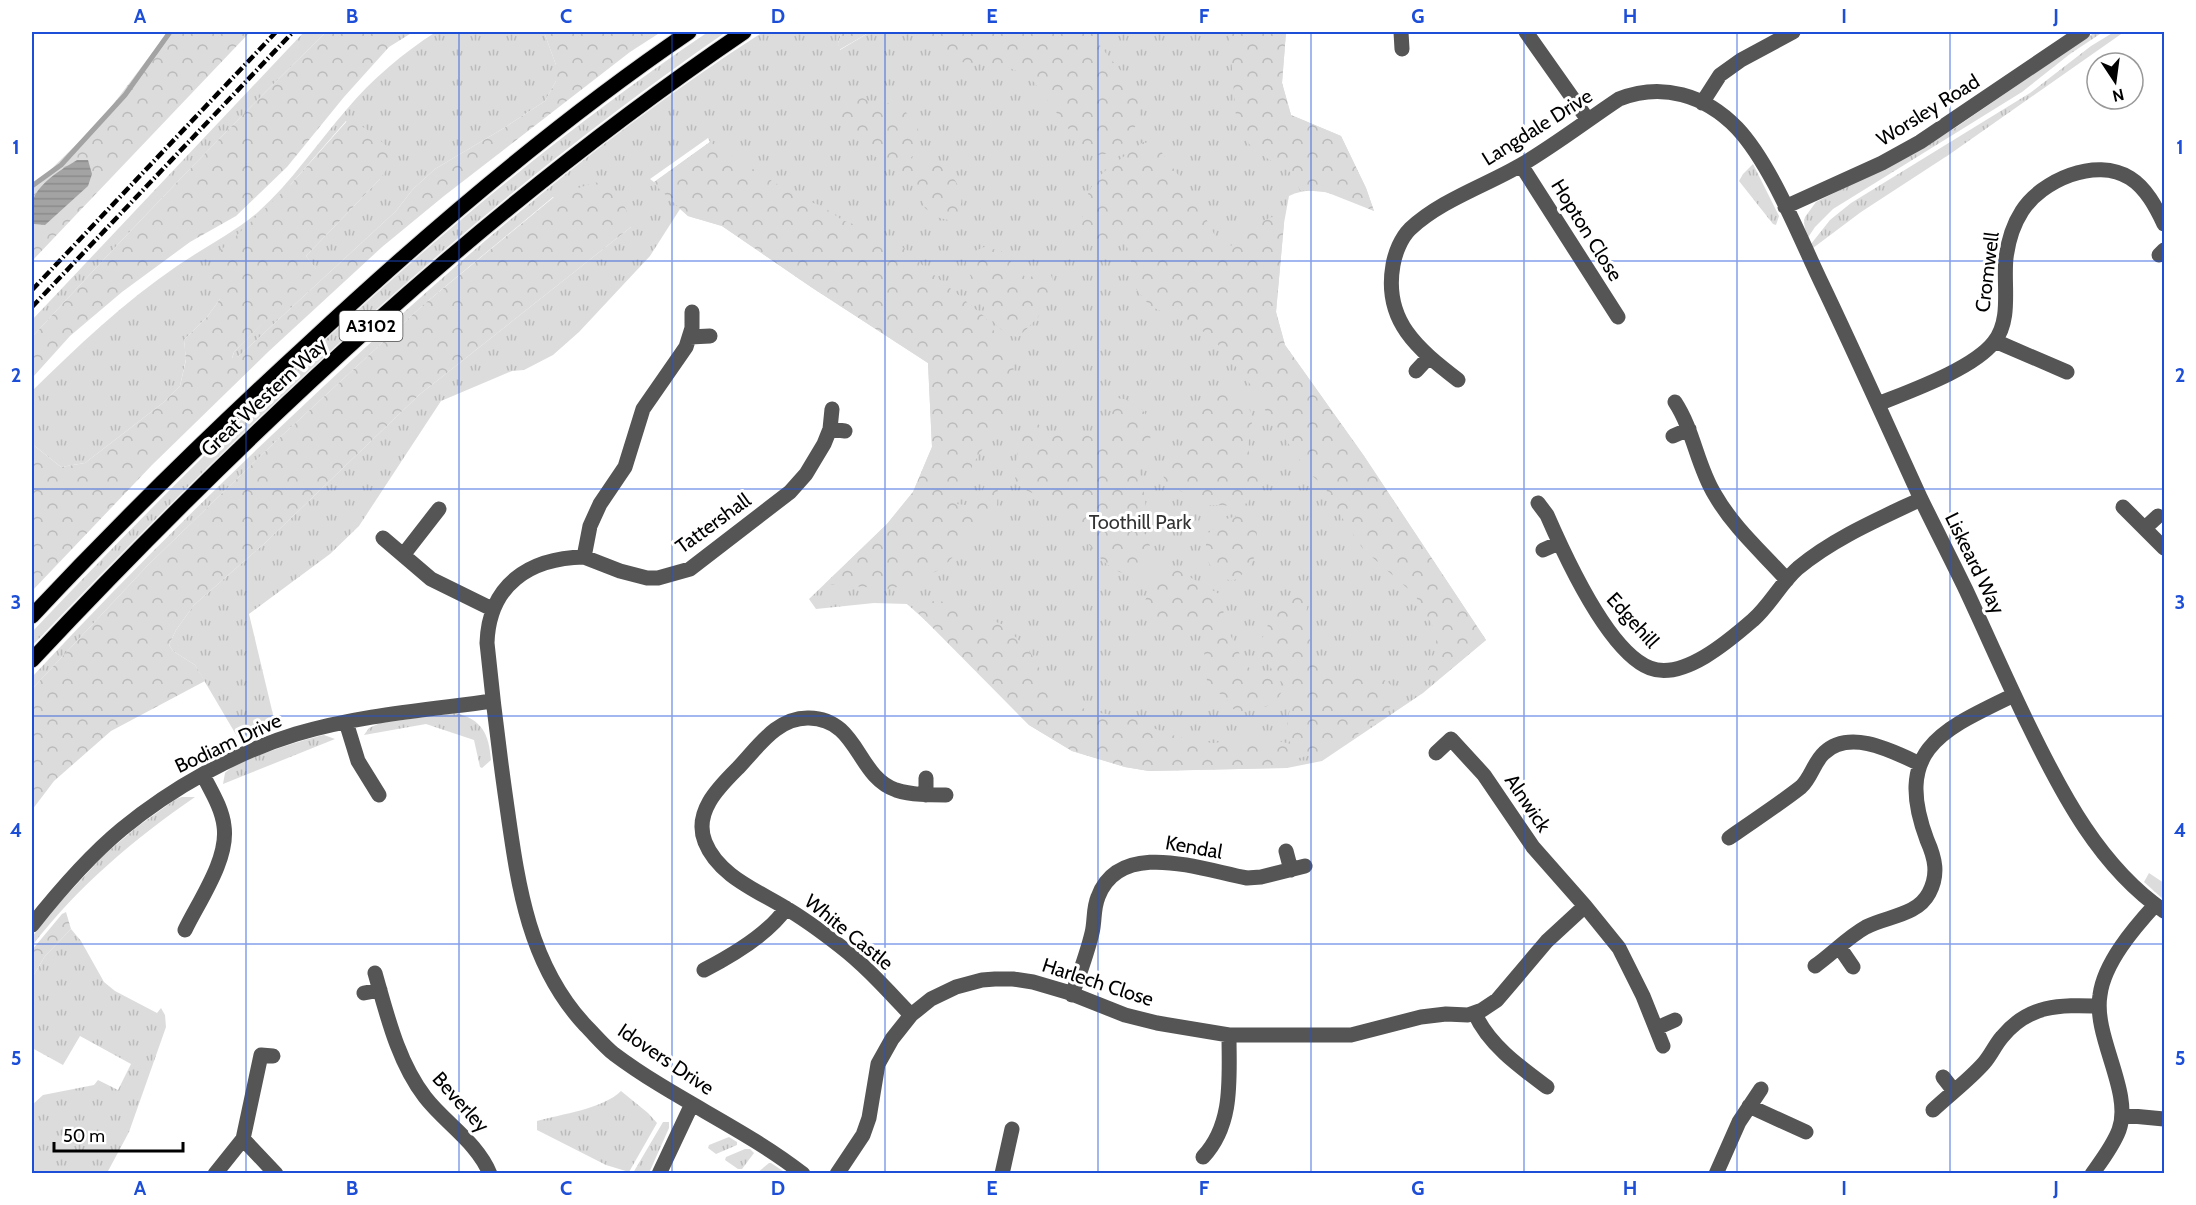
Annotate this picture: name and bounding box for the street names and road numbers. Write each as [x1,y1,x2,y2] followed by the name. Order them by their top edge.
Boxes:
[1872,69,1984,151] street label: Worsley Road
[1477,84,1597,170] street label: Langdale Drive
[1546,175,1628,285] street label: Hopton Close
[1970,230,2004,314] street label: Cromwell
[340,311,403,341] road number: A3102
[196,333,332,461] street label: Great Western Way
[671,488,755,558] street label: Tattershall
[1940,508,2010,618] street label: Liskeard Way
[1602,587,1664,653] street label: Edgehill
[171,708,285,778] street label: Bodiam Drive
[1500,769,1556,837] street label: Alnwick
[1164,830,1225,864] street label: Kendal
[800,889,898,975] street label: White Castle
[1039,953,1157,1011] street label: Harlech Close
[613,1018,719,1100] street label: Idovers Drive
[428,1067,494,1137] street label: Beverley

